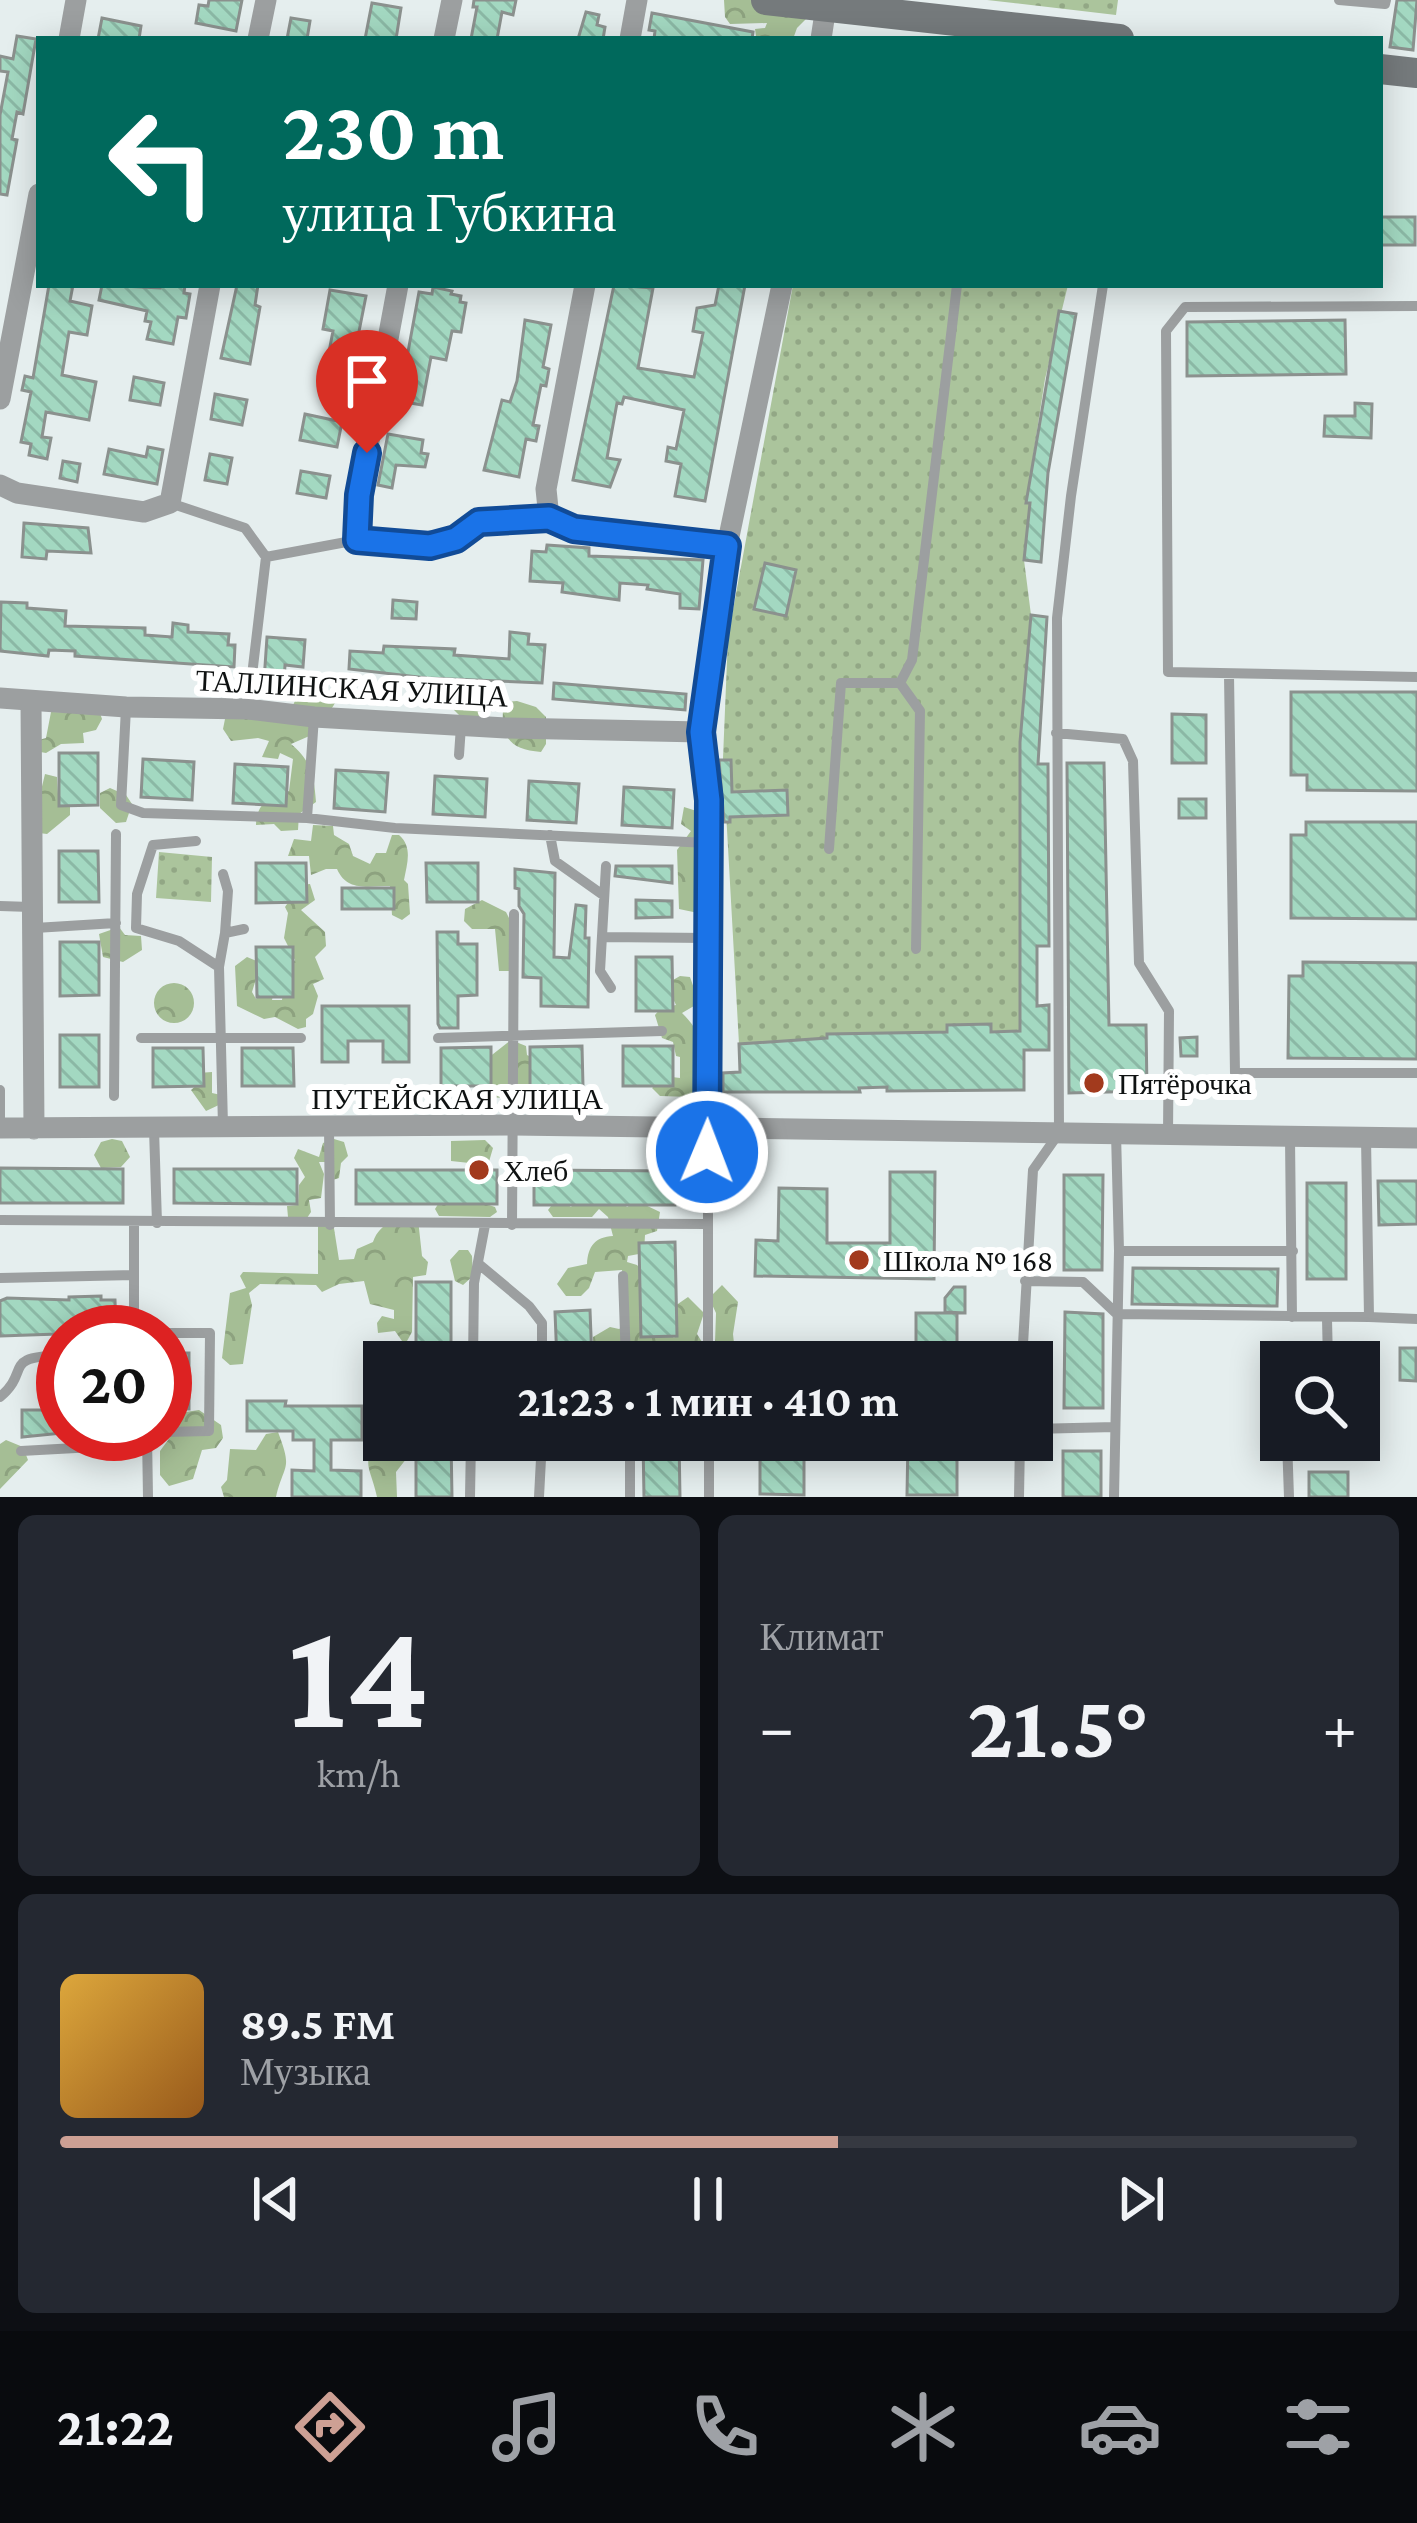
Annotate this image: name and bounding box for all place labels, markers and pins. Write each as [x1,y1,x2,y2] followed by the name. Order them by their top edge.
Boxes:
[316,330,418,453] pin
[1118,1067,1252,1100] place label: Пятёрочка
[1081,1070,1107,1096] marker: Пятёрочка
[503,1154,568,1187] place label: Хлеб
[466,1157,492,1183] marker: Хлеб
[883,1244,1053,1277] place label: Школа № 168
[846,1247,872,1273] marker: Школа № 168

